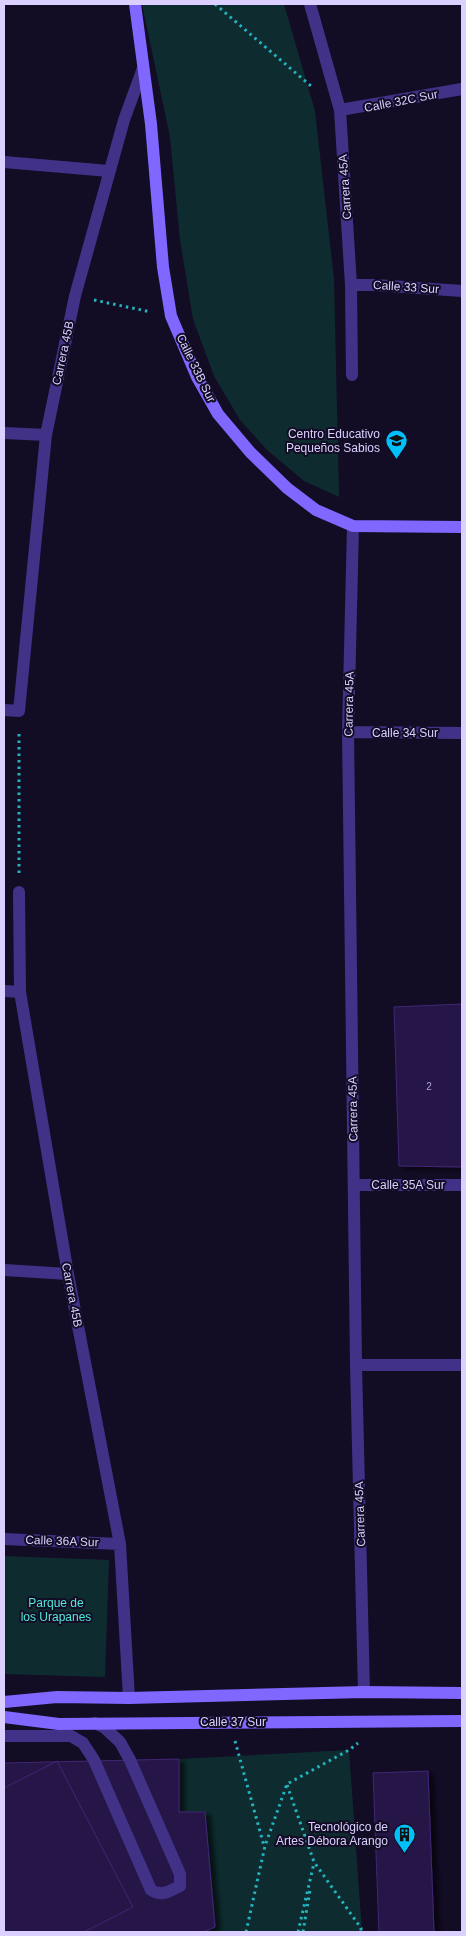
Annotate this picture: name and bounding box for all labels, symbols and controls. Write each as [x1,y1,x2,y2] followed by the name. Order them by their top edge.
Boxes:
[363,87,439,115] street label: Calle 32C Sur
[336,154,354,220] street label: Carrera 45A
[373,278,439,296] street label: Calle 33 Sur
[49,320,77,386] street label: Carrera 45B
[173,332,219,404] street label: Calle 33B Sur
[286,427,380,455] place label: Centro Educativo Pequeños Sabios
[384,429,408,460] school or university icon: Centro Educativo Pequeños Sabios
[341,671,357,737] street label: Carrera 45A
[372,726,438,740] street label: Calle 34 Sur
[345,1076,361,1142] street label: Carrera 45A
[426,1081,432,1092] house number: 2
[371,1178,445,1192] street label: Calle 35A Sur
[59,1262,85,1328] street label: Carrera 45B
[352,1481,368,1547] street label: Carrera 45A
[25,1533,99,1549] street label: Calle 36A Sur
[21,1596,91,1624] park label: Parque de los Urapanes
[200,1715,266,1729] street label: Calle 37 Sur
[276,1820,388,1848] place label: Tecnológico de Artes Débora Arango
[392,1822,416,1853] building icon: Tecnológico de Artes Débora Arango

